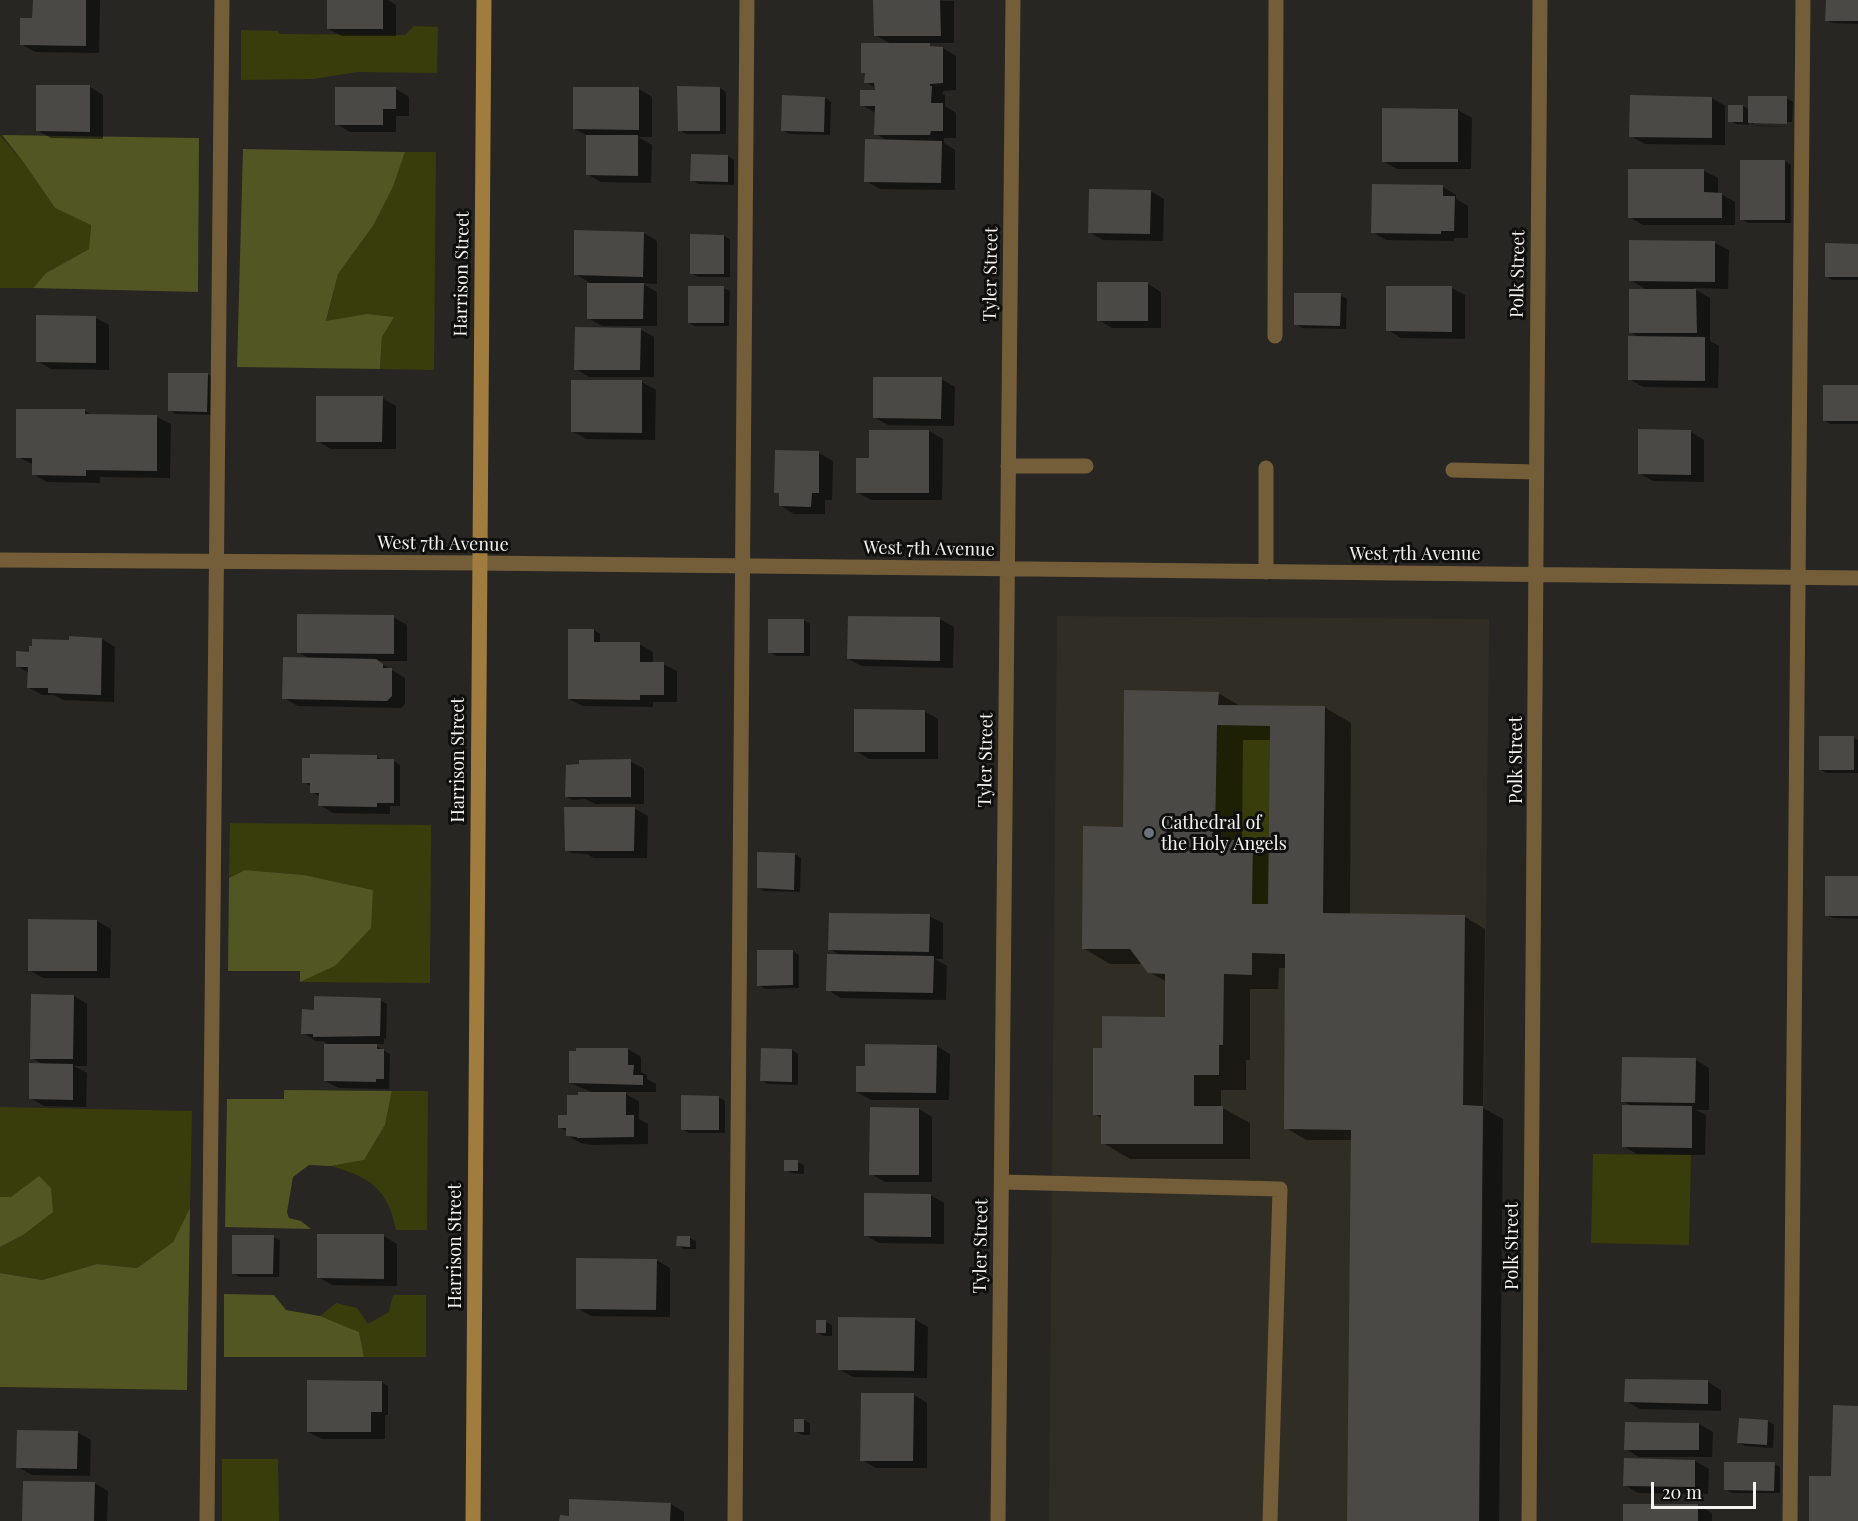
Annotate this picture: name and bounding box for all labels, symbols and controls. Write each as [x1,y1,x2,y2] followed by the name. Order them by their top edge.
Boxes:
[450,211,474,337] street label: Harrison Street
[979,226,1003,322] street label: Tyler Street
[1506,230,1530,318] street label: Polk Street
[377,532,509,556] street label: West 7th Avenue
[863,537,995,561] street label: West 7th Avenue
[1349,543,1481,565] street label: West 7th Avenue
[447,697,469,823] street label: Harrison Street
[974,712,998,808] street label: Tyler Street
[1505,716,1527,804] street label: Polk Street
[1161,812,1287,854] place label: Cathedral of the Holy Angels
[1142,826,1156,840] marker: Cathedral of the Holy Angels
[444,1183,466,1309] street label: Harrison Street
[969,1198,993,1294] street label: Tyler Street
[1501,1202,1523,1290] street label: Polk Street
[1654,1470,1759,1508] scale bar
[1662,1480,1702,1504] text: 20 m

